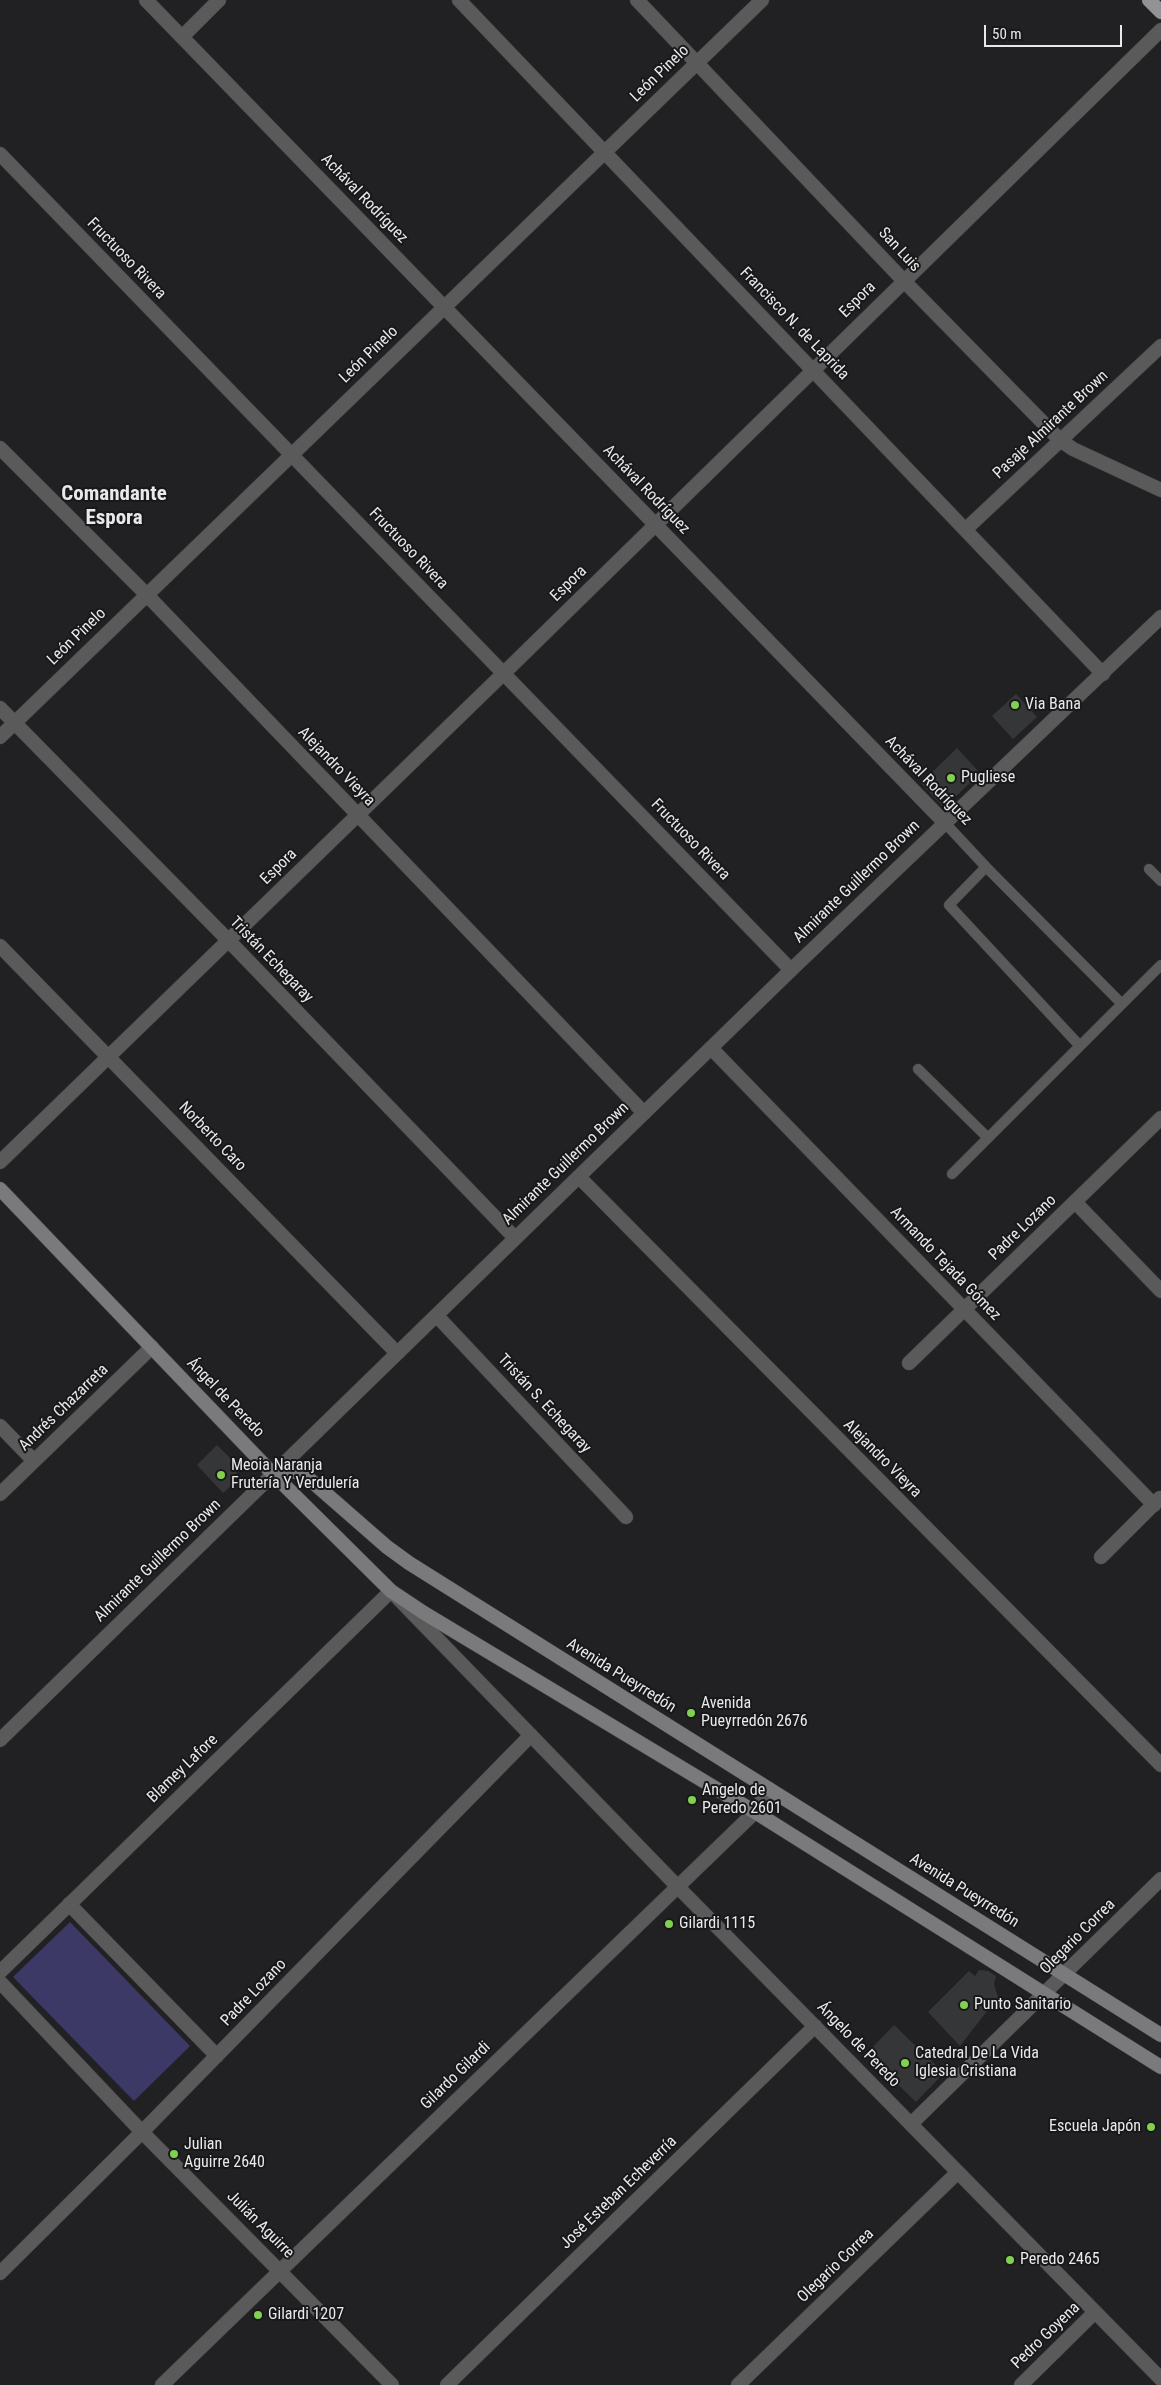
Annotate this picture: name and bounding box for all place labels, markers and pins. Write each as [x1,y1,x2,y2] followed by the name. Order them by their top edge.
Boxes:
[1025,695,1081,715] place label: Via Bana
[1009,699,1021,711] marker: Via Bana
[961,768,1015,788] place label: Pugliese
[945,772,957,784] marker: Pugliese
[231,1456,359,1494] place label: Meoia Naranja Frutería Y Verdulería
[215,1469,227,1481] marker: Meoia Naranja Frutería Y Verdulería
[701,1694,808,1732] place label: Avenida Pueyrredón 2676
[685,1707,697,1719] marker: Avenida Pueyrredón 2676
[702,1781,782,1819] place label: Angelo de Peredo 2601
[686,1794,698,1806] marker: Angelo de Peredo 2601
[679,1914,755,1934] place label: Gilardi 1115
[663,1918,675,1930] marker: Gilardi 1115
[974,1995,1071,2015] place label: Punto Sanitario
[958,1999,970,2011] marker: Punto Sanitario
[915,2044,1039,2082] place label: Catedral De La Vida Iglesia Cristiana
[899,2057,911,2069] marker: Catedral De La Vida Iglesia Cristiana
[1049,2117,1141,2137] place label: Escuela Japón
[1145,2121,1157,2133] marker: Escuela Japón
[184,2135,265,2173] place label: Julian Aguirre 2640
[168,2148,180,2160] marker: Julian Aguirre 2640
[1020,2250,1100,2270] place label: Peredo 2465
[1004,2254,1016,2266] marker: Peredo 2465
[268,2305,344,2325] place label: Gilardi 1207
[252,2309,264,2321] marker: Gilardi 1207

